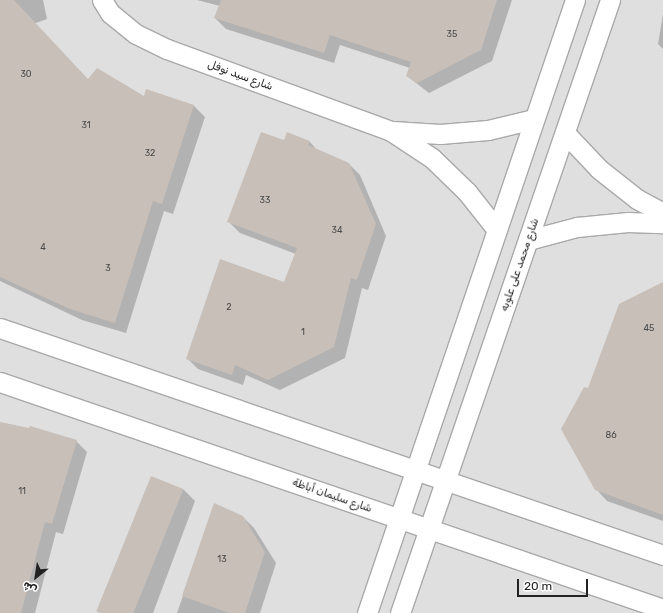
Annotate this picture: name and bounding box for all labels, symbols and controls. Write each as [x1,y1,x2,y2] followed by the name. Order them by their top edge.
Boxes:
[447,29,457,39] house number: 35
[206,58,274,94] street label: شارع سيد نوفل
[20,69,32,79] house number: 30
[81,120,91,130] house number: 31
[145,148,155,158] house number: 32
[260,195,270,205] house number: 33
[498,217,542,313] street label: شارع محمد على علوبه
[332,225,342,235] house number: 34
[40,242,46,252] house number: 4
[105,263,111,273] house number: 3
[226,302,232,312] house number: 2
[644,323,654,333] house number: 45
[301,327,305,337] house number: 1
[605,430,617,440] house number: 86
[290,476,374,516] street label: شارع سليمان أباظة
[18,486,26,496] house number: 11
[217,554,227,564] house number: 13
[16,557,56,597] north arrow
[519,571,590,597] scale bar
[20,579,39,597] text: ش
[524,579,552,593] text: 20 m

